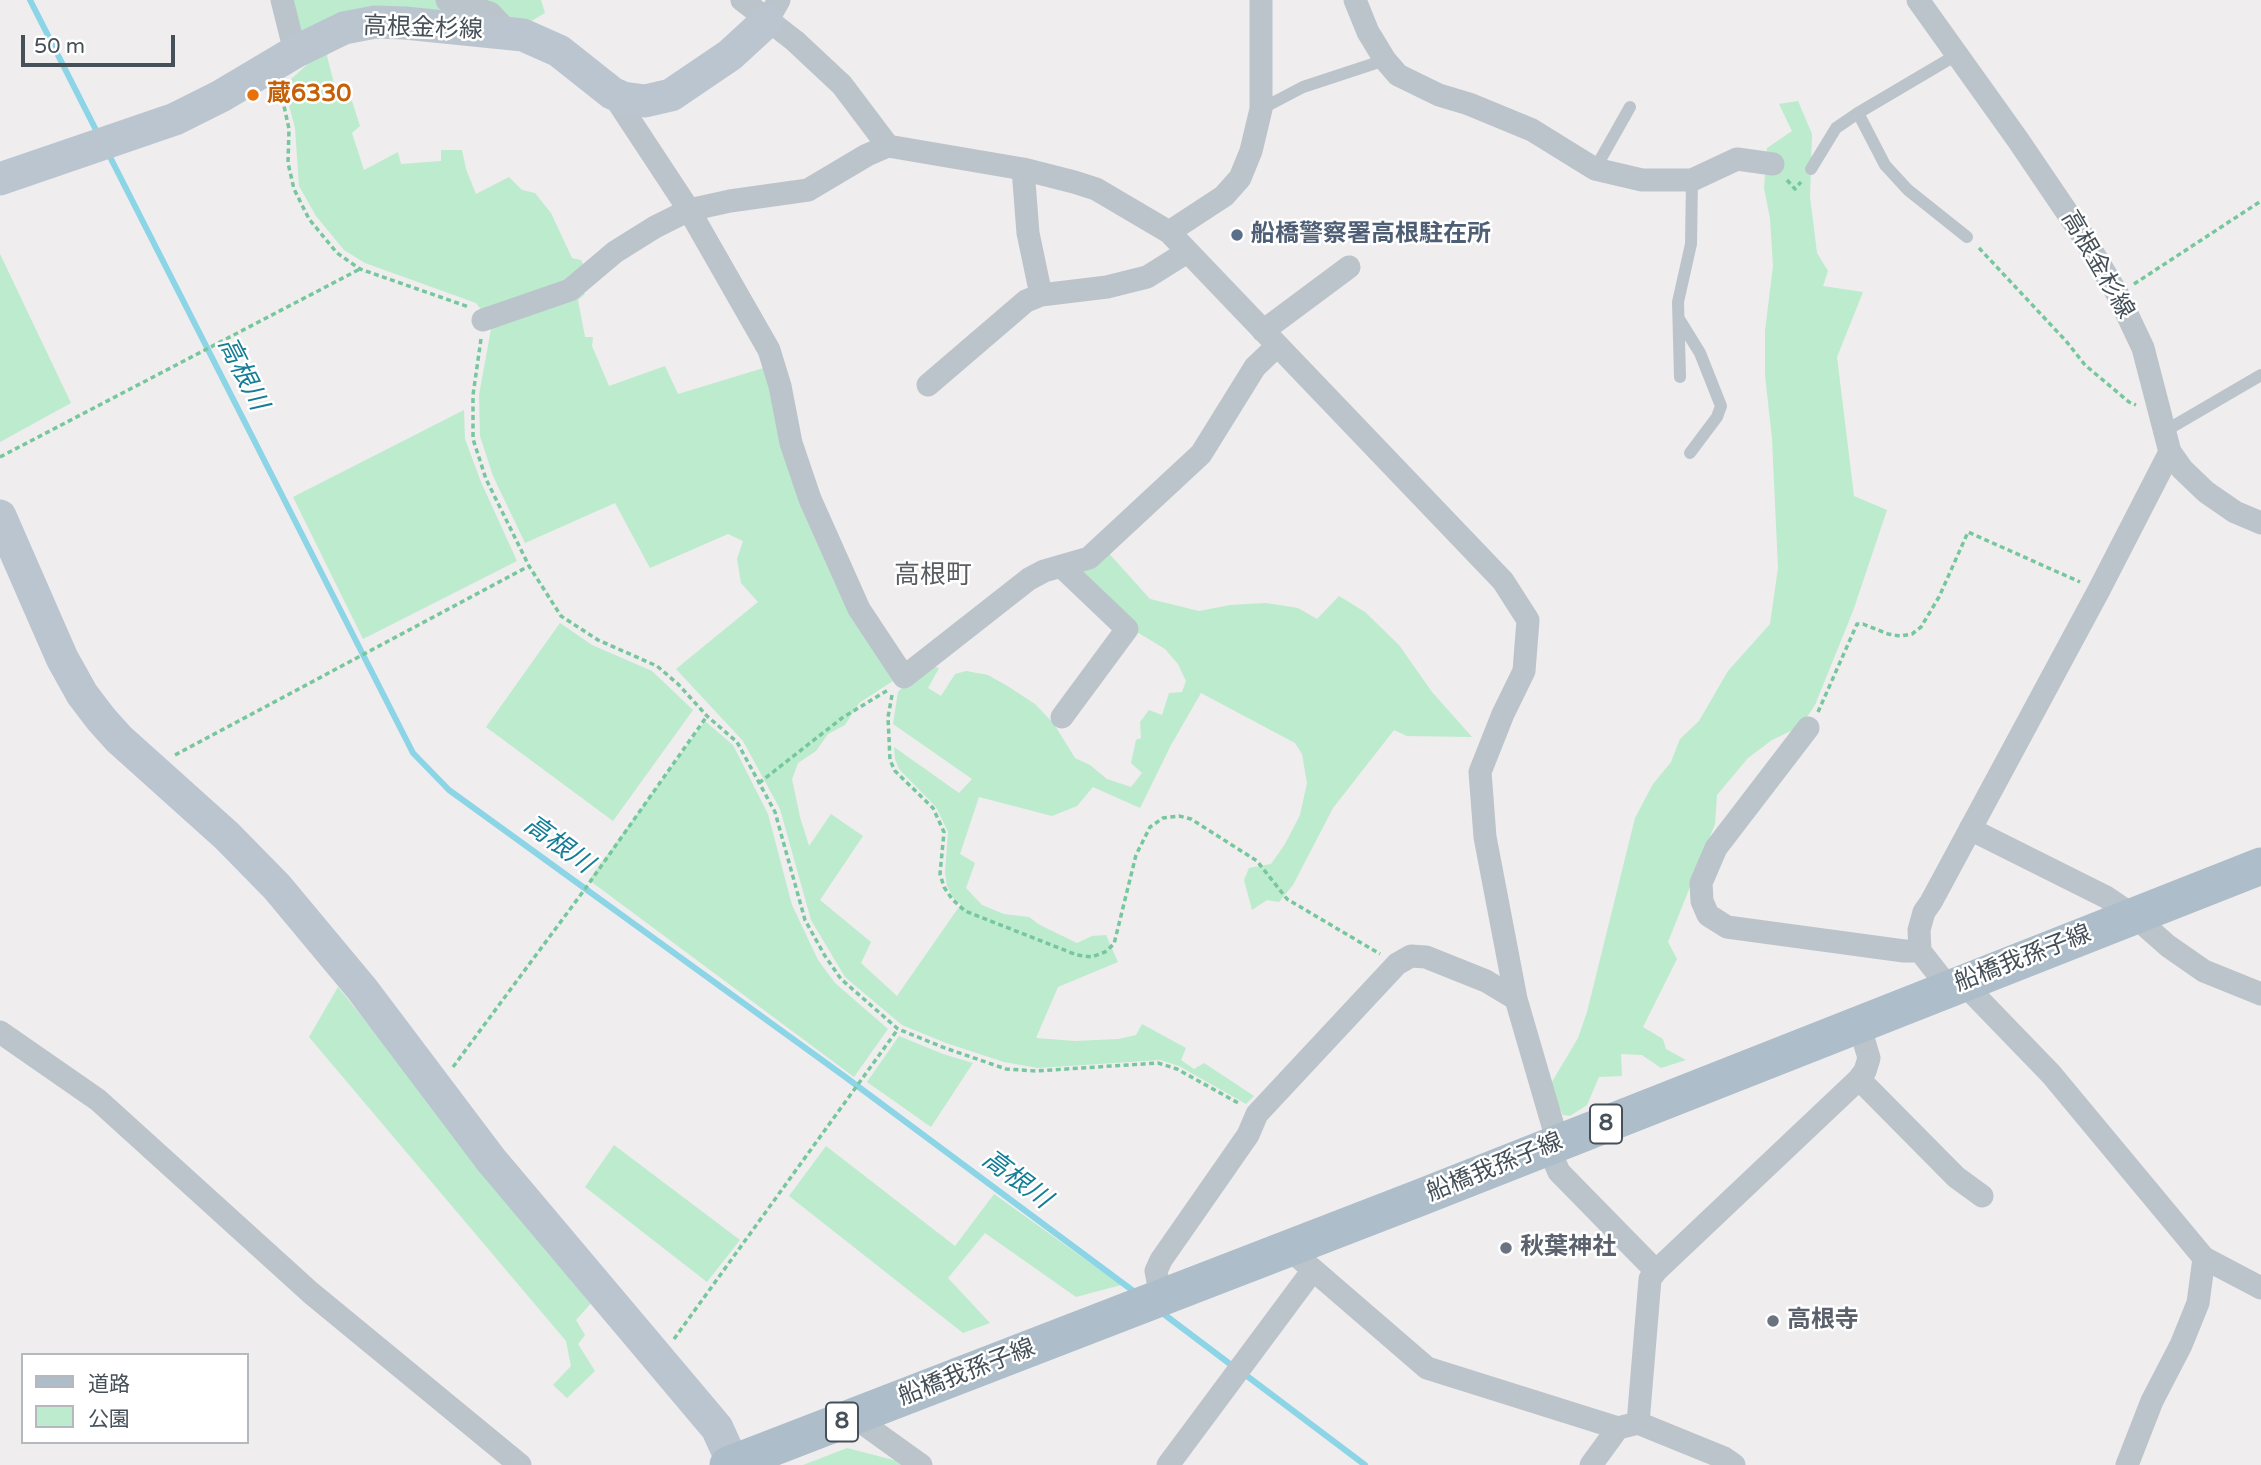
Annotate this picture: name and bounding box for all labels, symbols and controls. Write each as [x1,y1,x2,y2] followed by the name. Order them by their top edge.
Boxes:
[363,13,483,45] street label: 高根金杉線
[24,21,178,65] scale bar
[34,34,85,59] text: 50 m
[267,81,351,109] place label: 蔵6330
[245,87,261,103] marker: 蔵6330
[2055,206,2139,324] street label: 高根金杉線
[1251,221,1491,249] place label: 船橋警察署高根駐在所
[1229,227,1245,243] marker: 船橋警察署高根駐在所
[210,332,274,416] water label: 高根川
[894,560,972,592] district label: 高根町
[517,809,599,881] water label: 高根川
[1951,920,2095,998] street label: 船橋我孫子線
[1590,1105,1622,1144] road number: 8
[1423,1128,1567,1208] street label: 船橋我孫子線
[975,1144,1057,1216] water label: 高根川
[1520,1234,1616,1262] place label: 秋葉神社
[1498,1240,1514,1256] marker: 秋葉神社
[1787,1307,1859,1335] place label: 高根寺
[1765,1313,1781,1329] marker: 高根寺
[895,1334,1039,1412] street label: 船橋我孫子線
[21,1353,248,1444] legend
[88,1372,130,1397] text: 道路
[826,1402,858,1442] road number: 8
[88,1407,130,1432] text: 公園

